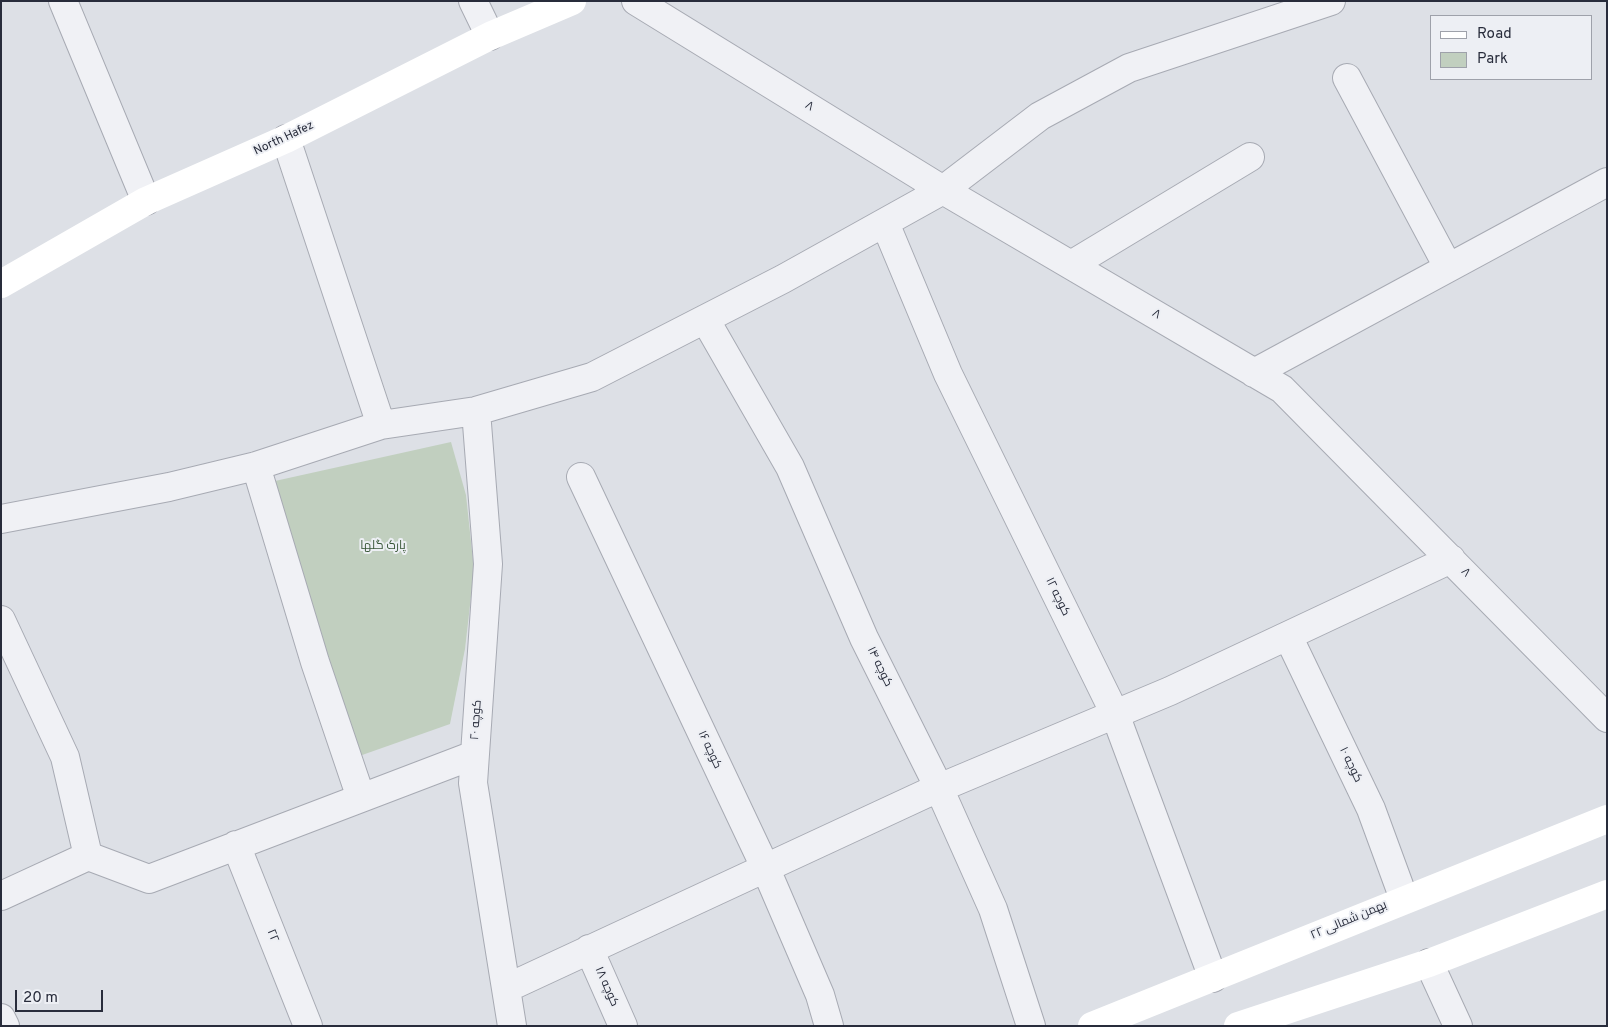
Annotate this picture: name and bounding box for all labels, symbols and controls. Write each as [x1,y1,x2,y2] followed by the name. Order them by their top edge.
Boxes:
[1430,15,1593,80] legend
[1477,25,1512,44] text: Road
[1477,50,1508,69] text: Park
[802,99,816,115] street label: ۸
[252,119,316,159] street label: North Hafez
[1149,307,1163,323] street label: ۸
[360,540,406,554] park label: پارک گلها
[1457,565,1473,581] street label: ۸
[1042,575,1072,619] street label: کوچه ۱۲
[863,645,895,689] street label: کوچه ۱۴
[468,699,486,741] street label: کوچه ۲۰
[694,729,724,771] street label: کوچه ۱۶
[1335,745,1365,785] street label: کوچه ۱۰
[1309,898,1389,944] street label: ۲۲ بهمن شمالی
[263,927,281,945] street label: ۲۲
[591,965,621,1009] street label: کوچه ۱۸
[18,980,105,1012] scale bar
[23,989,58,1008] text: 20 m

